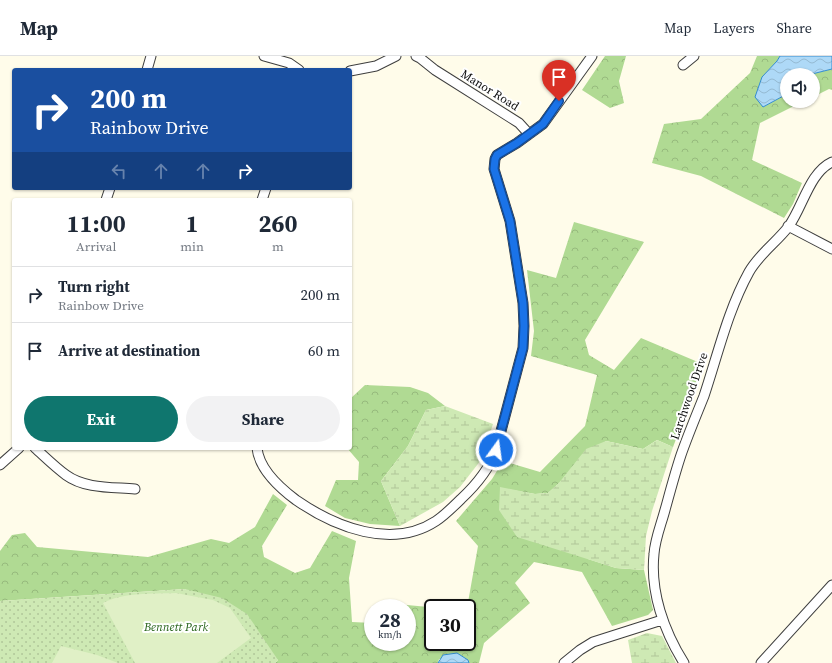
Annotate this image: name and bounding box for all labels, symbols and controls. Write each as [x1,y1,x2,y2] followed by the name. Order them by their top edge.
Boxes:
[20,15,58,41] text: Map
[664,18,691,38] text: Map
[713,18,755,38] text: Layers
[777,18,812,38] text: Share
[542,60,576,101] pin
[458,66,522,114] street label: Manor Road
[548,66,570,88] icon: arrive
[780,68,820,108] map controls
[780,68,820,108] button: sound
[90,79,167,117] text: 200 m
[24,84,76,136] icon: right
[90,115,209,140] text: Rainbow Drive
[108,160,130,182] icon: left
[150,160,172,182] icon: ahead
[192,160,214,182] icon: ahead
[234,160,256,182] icon: right
[67,207,126,240] text: 11:00
[186,207,199,240] text: 1
[258,207,297,240] text: 260
[76,238,116,255] text: Arrival
[180,238,204,255] text: min
[272,238,284,255] text: m
[58,276,130,297] text: Turn right
[24,284,46,306] icon: right
[300,284,340,305] text: 200 m
[58,297,144,314] text: Rainbow Drive
[24,340,46,362] icon: arrive
[58,340,200,361] text: Arrive at destination
[308,340,340,361] text: 60 m
[667,350,711,442] street label: Larchwood Drive
[24,396,178,442] button: Exit
[186,396,340,442] button: Share
[475,429,517,471] position arrow
[424,599,476,651] speed limit sign: 30
[379,606,401,634] text: 28
[143,619,208,635] park label: Bennett Park
[378,628,402,641] text: km/h

